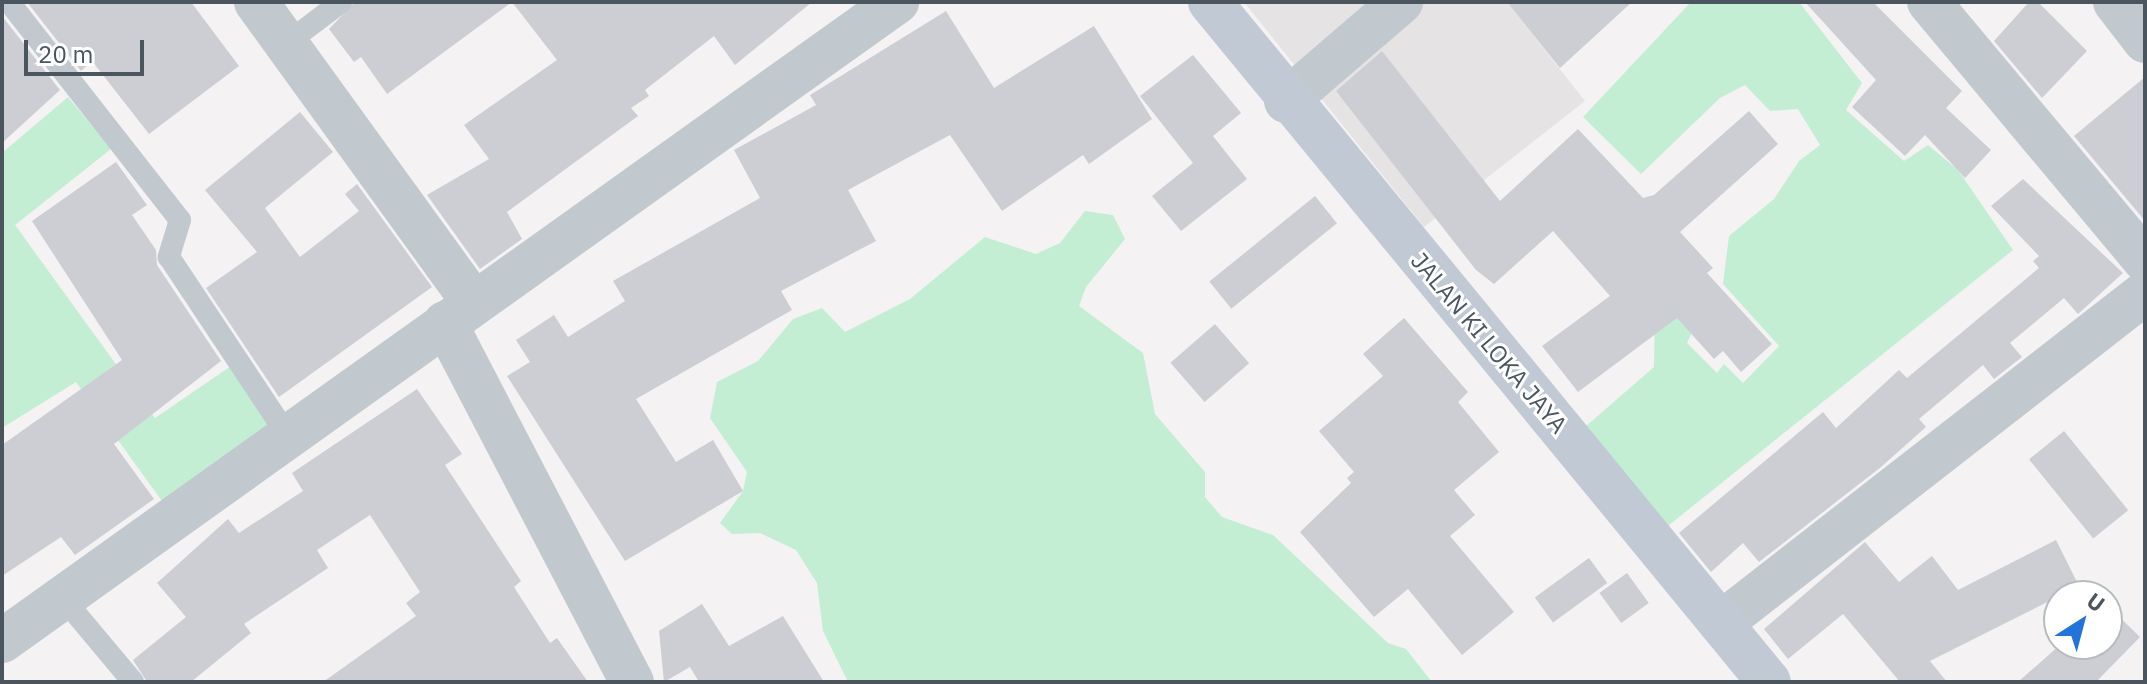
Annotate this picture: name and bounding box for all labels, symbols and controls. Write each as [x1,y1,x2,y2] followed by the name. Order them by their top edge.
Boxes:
[28,24,148,74] scale bar
[38,38,93,70] text: 20 m
[1405,247,1573,439] street label: JALAN KI LOKA JAYA
[2043,580,2123,660] north arrow
[2082,586,2111,618] text: U

